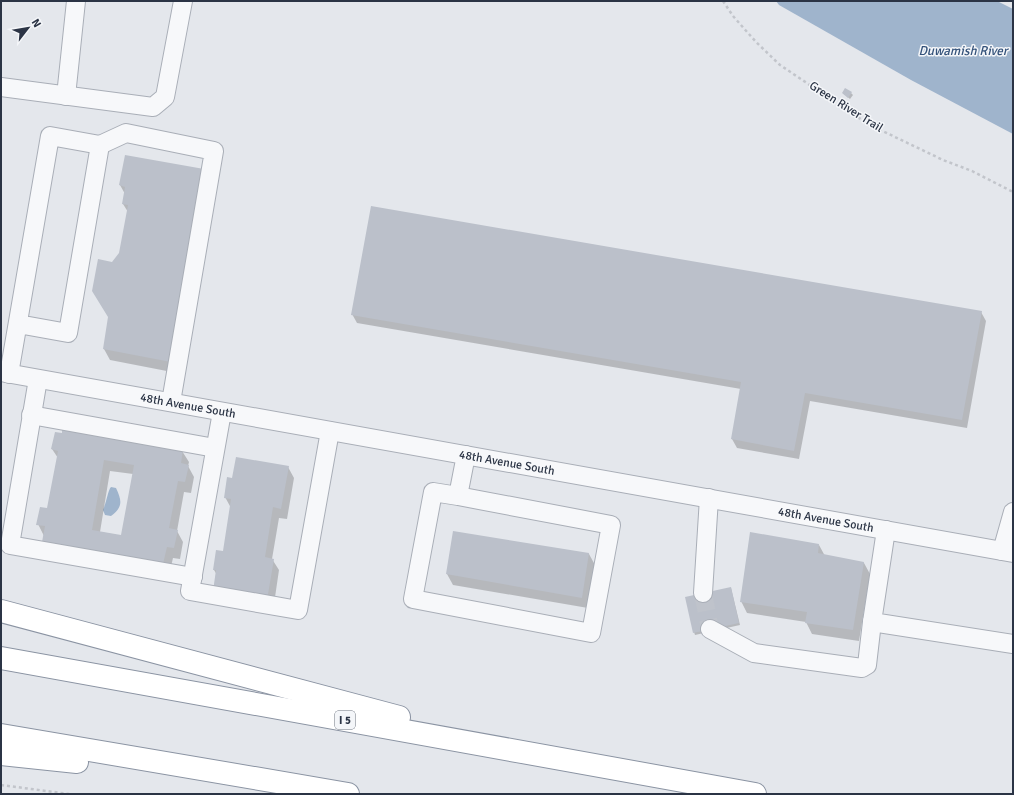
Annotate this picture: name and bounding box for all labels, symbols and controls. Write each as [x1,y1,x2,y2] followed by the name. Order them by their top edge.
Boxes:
[8,8,48,48] north arrow
[29,16,44,30] text: N
[918,43,1010,59] water label: Duwamish River
[806,78,886,136] street label: Green River Trail
[139,390,237,421] street label: 48th Avenue South
[458,447,556,478] street label: 48th Avenue South
[777,504,875,535] street label: 48th Avenue South
[335,711,355,729] road number: I 5

